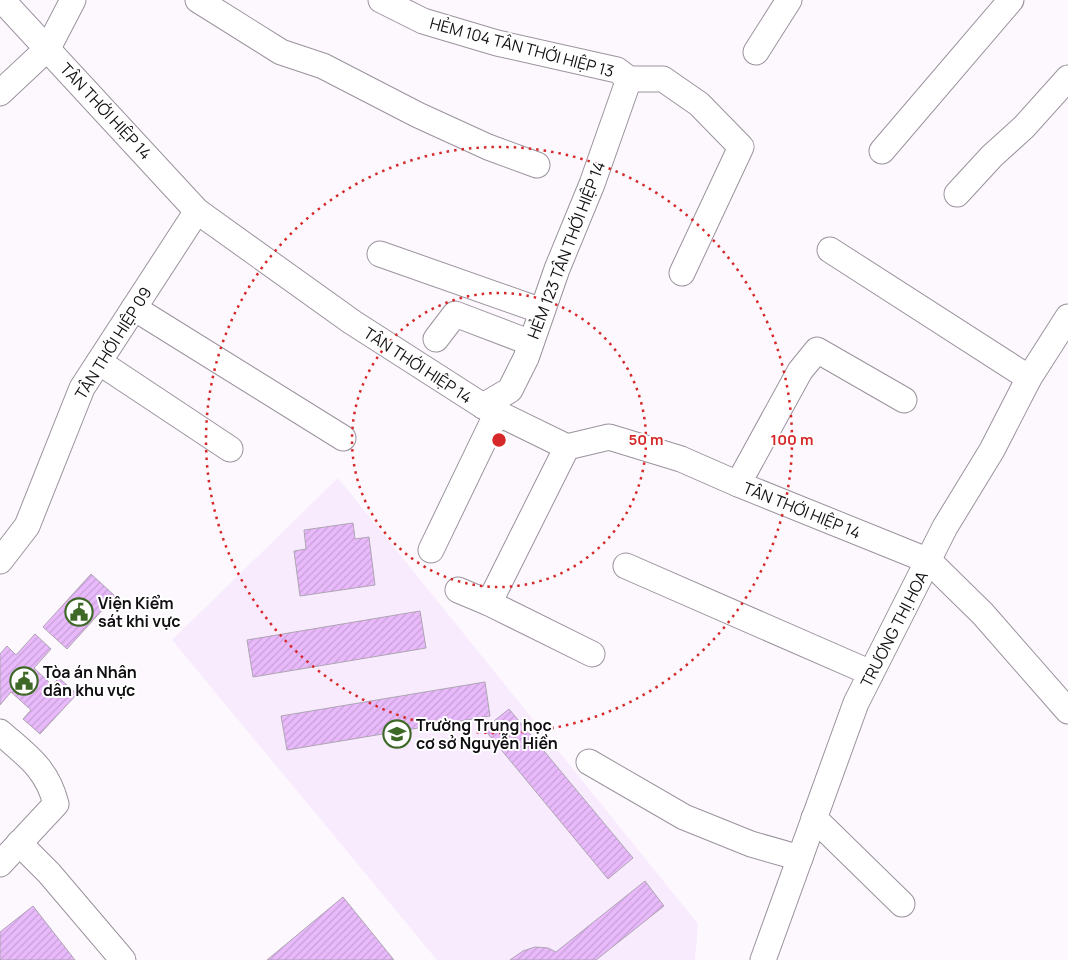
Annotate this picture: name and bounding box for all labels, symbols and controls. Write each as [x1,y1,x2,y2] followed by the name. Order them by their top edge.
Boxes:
[428,12,616,82] street label: HẺM 104 TÂN THỚI HIỆP 13
[55,58,157,164] street label: TÂN THỚI HIỆP 14
[522,158,610,342] street label: HẺM 123 TÂN THỚI HIỆP 14
[70,283,156,403] street label: TÂN THỚI HIỆP 09
[360,322,476,408] street label: TÂN THỚI HIỆP 14
[628,429,664,450] text: 50 m
[771,429,813,450] text: 100 m
[490,431,508,449] centre of rings
[740,476,864,544] street label: TÂN THỚI HIỆP 14
[855,567,933,691] street label: TRƯƠNG THỊ HOA
[98,592,180,632] place label: Viện Kiểm sát khi vực
[64,597,94,627] public building icon: Viện Kiểm sát khi vực
[43,661,137,701] place label: Tòa án Nhân dân khu vực
[9,666,39,696] public building icon: Tòa án Nhân dân khu vực
[416,714,558,754] place label: Trường Trung học cơ sở Nguyễn Hiền
[382,719,412,749] school or university icon: Trường Trung học cơ sở Nguyễn Hiền

